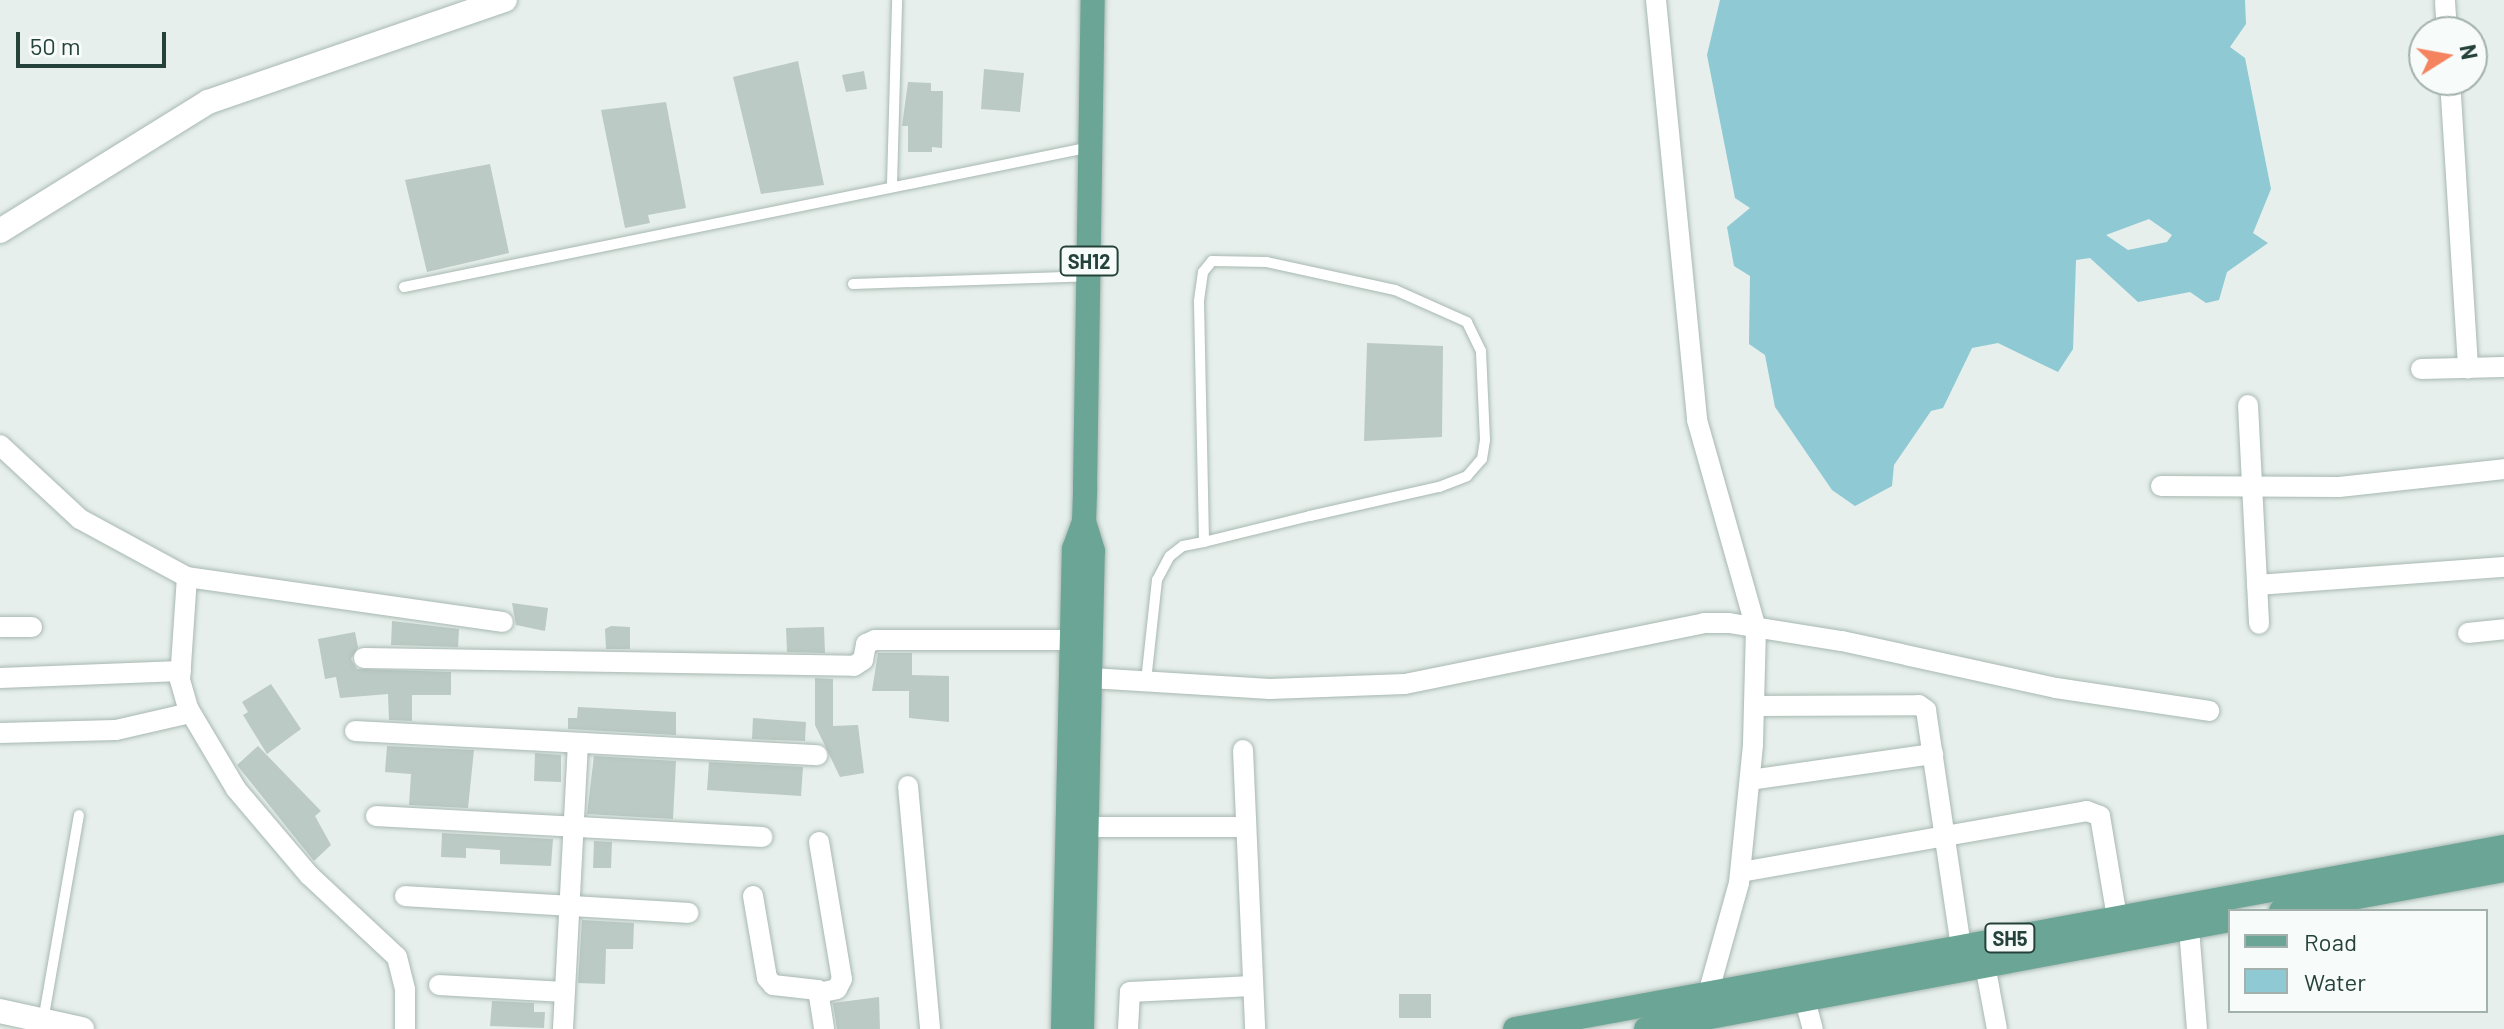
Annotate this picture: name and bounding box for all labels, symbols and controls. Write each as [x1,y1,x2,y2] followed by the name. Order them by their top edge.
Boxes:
[20,16,170,66] scale bar
[2408,16,2488,96] north arrow
[30,31,81,60] text: 50 m
[2455,42,2484,61] text: N
[1059,245,1119,277] road number: SH12
[2228,909,2488,1013] legend
[1984,922,2036,954] road number: SH5
[2304,927,2357,956] text: Road
[2304,967,2366,996] text: Water

